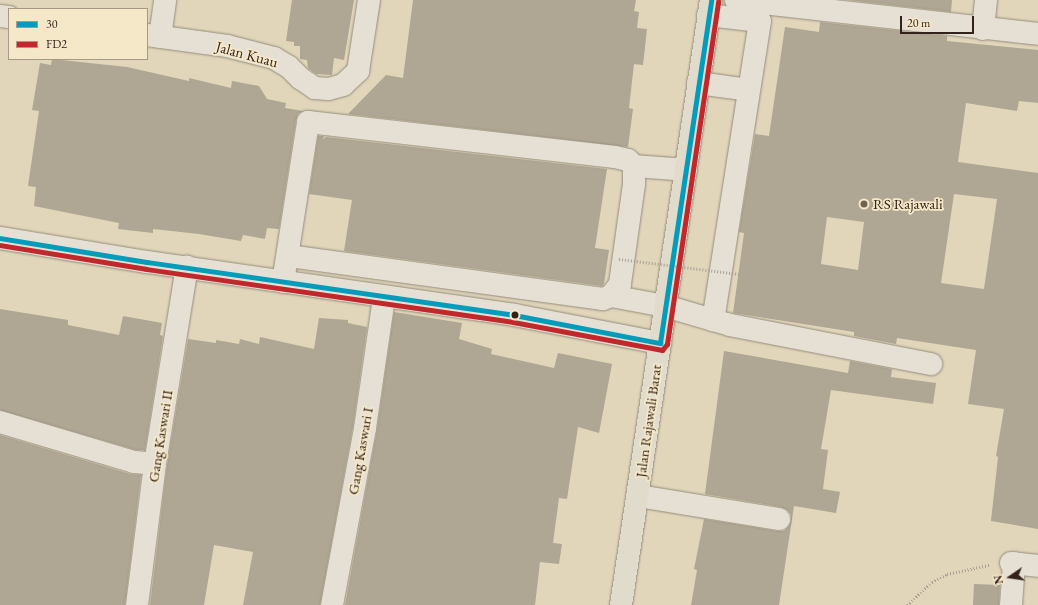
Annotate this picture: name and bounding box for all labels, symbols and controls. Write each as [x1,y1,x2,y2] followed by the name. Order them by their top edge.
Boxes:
[8,8,148,60] legend
[902,8,976,34] scale bar
[907,15,930,31] text: 20 m
[46,16,58,32] text: 30
[46,36,67,52] text: FD2
[214,37,280,71] street label: Jalan Kuau
[873,195,943,213] place label: RS Rajawali
[858,198,870,210] marker: RS Rajawali
[510,310,520,320] unlabelled marker
[631,363,665,479] street label: Jalan Rajawali Barat
[144,389,176,483] street label: Gang Kaswari II
[343,406,377,496] street label: Gang Kaswari I
[990,557,1030,597] north arrow
[990,574,1006,586] text: N

